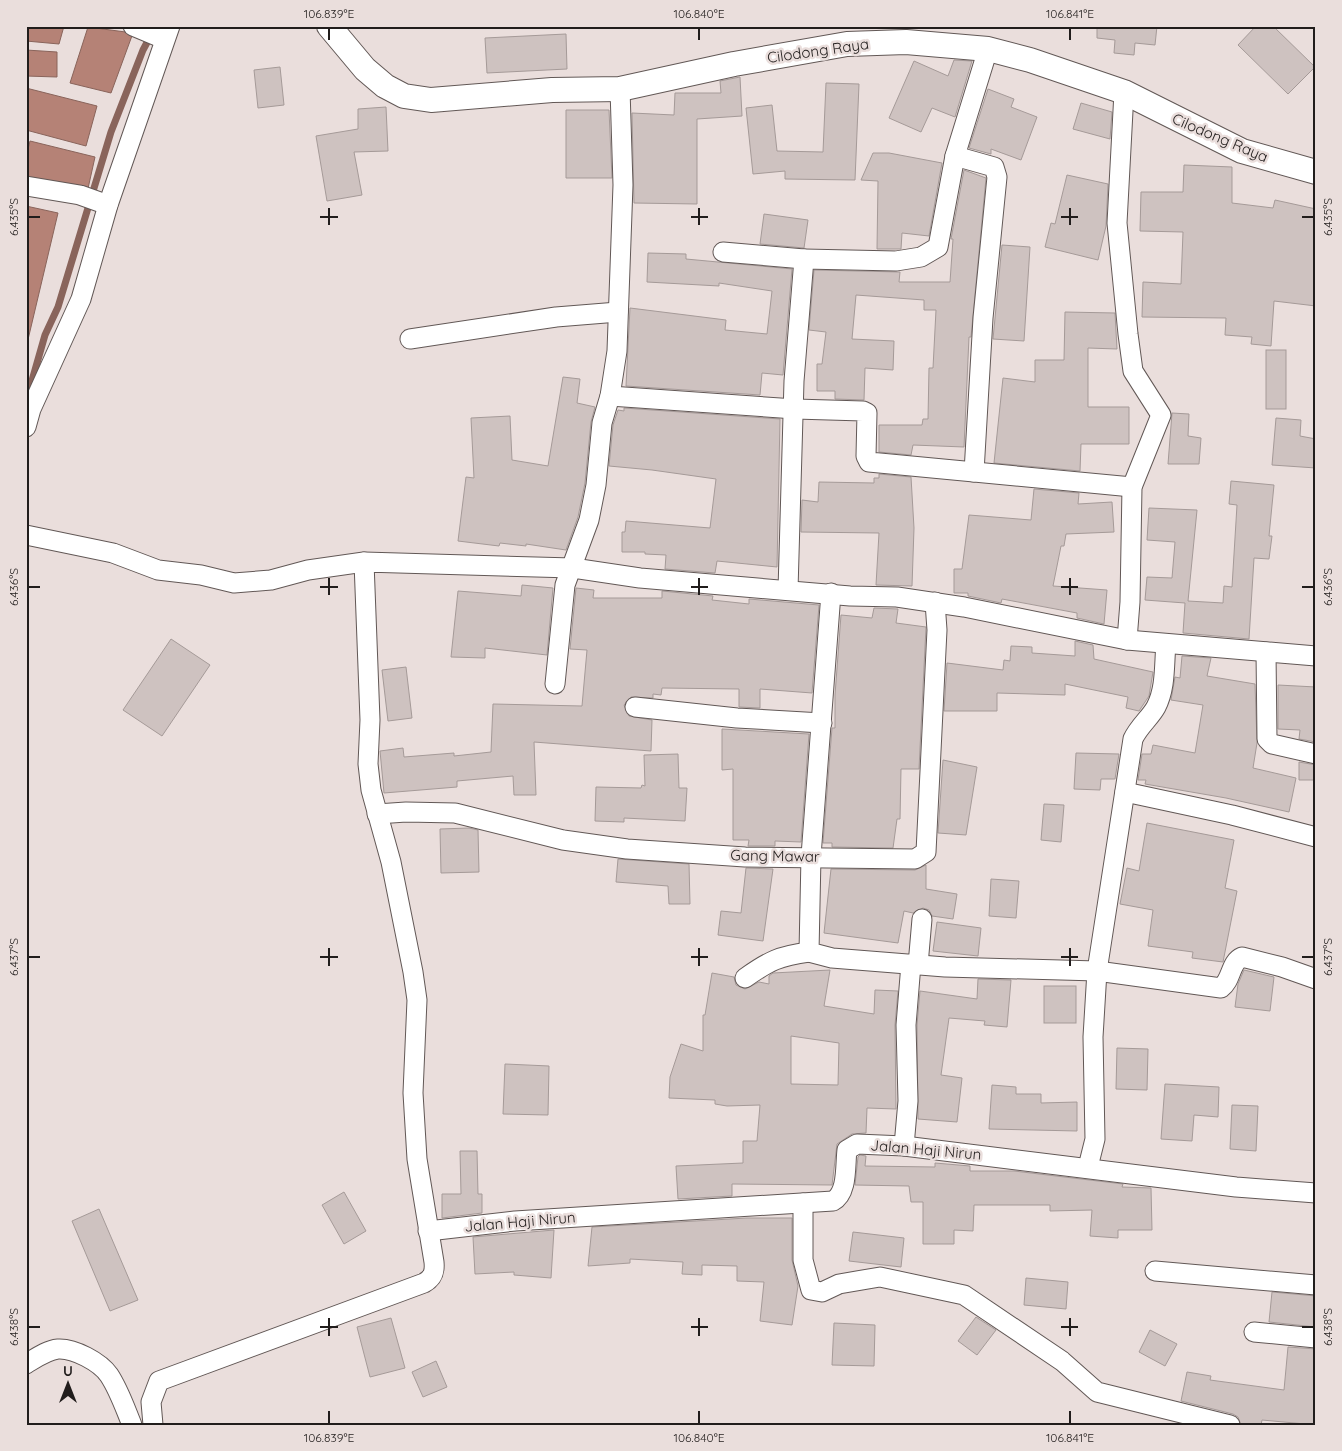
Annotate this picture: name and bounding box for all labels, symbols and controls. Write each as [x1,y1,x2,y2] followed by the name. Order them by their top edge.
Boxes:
[304,6,354,21] text: 106.839°E
[674,6,725,21] text: 106.840°E
[1046,6,1094,21] text: 106.841°E
[766,34,870,67] street label: Cilodong Raya
[1169,109,1271,166] street label: Cilodong Raya
[6,198,21,236] text: 6.435°S
[1320,198,1335,236] text: 6.435°S
[6,568,21,606] text: 6.436°S
[1320,568,1335,606] text: 6.436°S
[730,845,820,866] street label: Gang Mawar
[6,938,21,976] text: 6.437°S
[1320,938,1335,976] text: 6.437°S
[870,1135,982,1164] street label: Jalan Haji Nirun
[464,1207,576,1236] street label: Jalan Haji Nirun
[6,1308,21,1346] text: 6.438°S
[1320,1308,1335,1346] text: 6.438°S
[42,1358,92,1408] north arrow
[63,1362,73,1380] text: U
[304,1430,354,1445] text: 106.839°E
[674,1430,725,1445] text: 106.840°E
[1046,1430,1094,1445] text: 106.841°E

